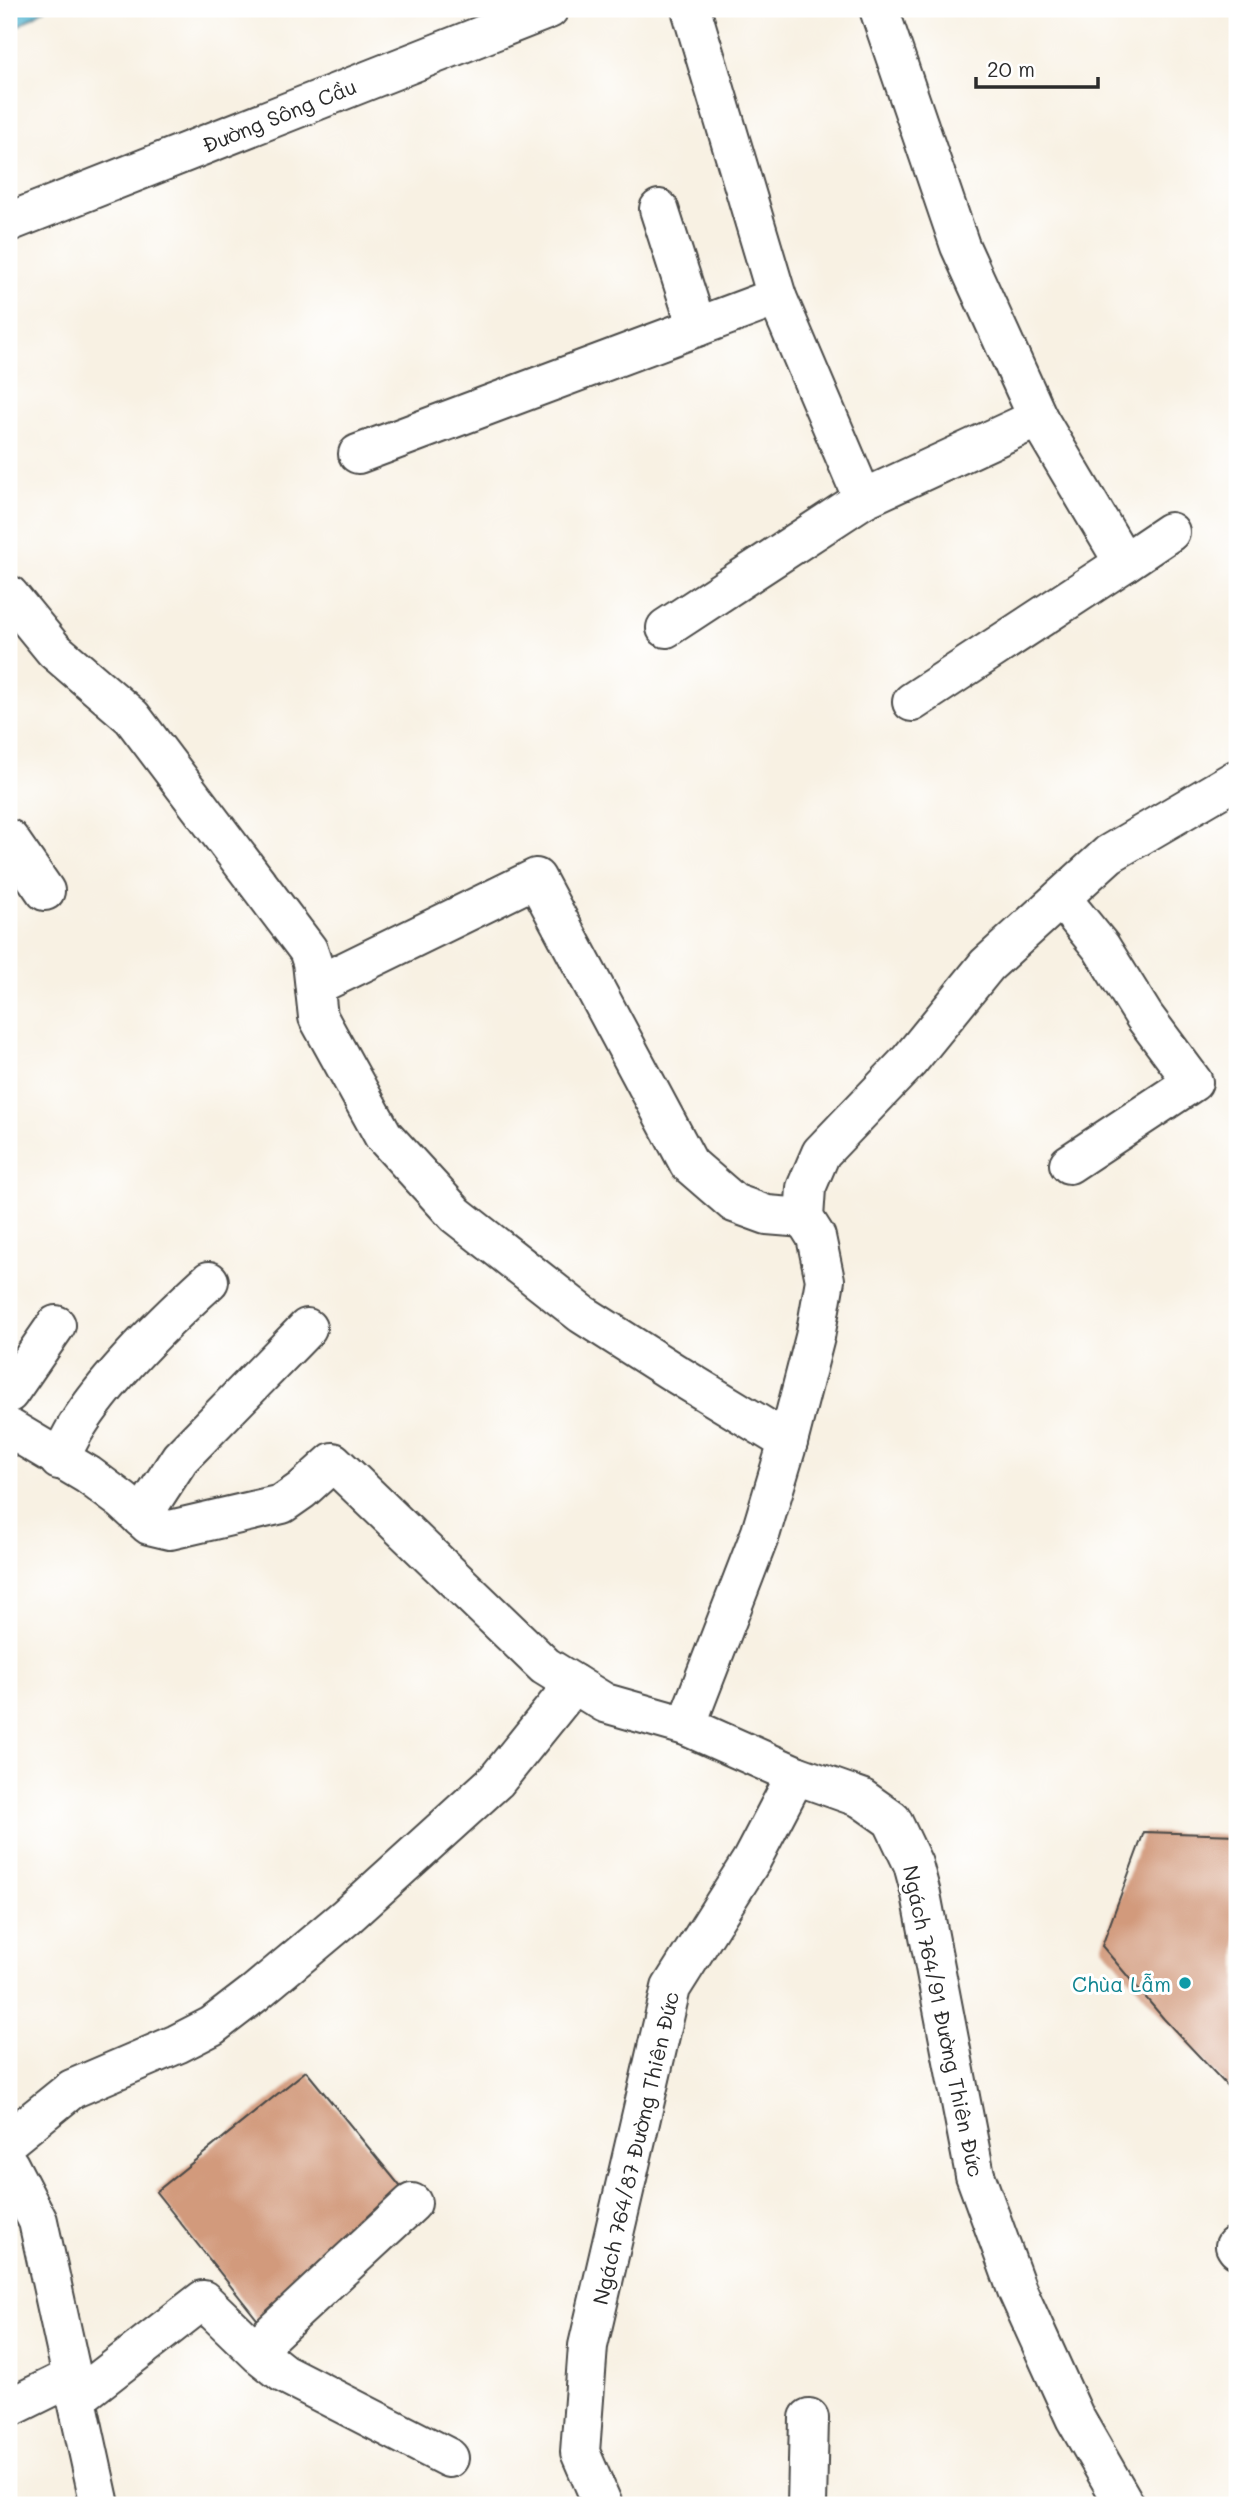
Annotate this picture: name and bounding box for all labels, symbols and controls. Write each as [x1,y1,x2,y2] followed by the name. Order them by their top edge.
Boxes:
[976,46,1099,90] scale bar
[987,55,1035,82] text: 20 m
[198,72,360,158] street label: Đường Sông Cầu
[898,1863,990,2179] street label: Ngách 764/91 Đường Thiên Đức
[1072,1970,1171,1997] place label: Chùa Lẫm
[1177,1975,1193,1991] marker: Chùa Lẫm
[586,1989,684,2307] street label: Ngách 764/87 Đường Thiên Đức

